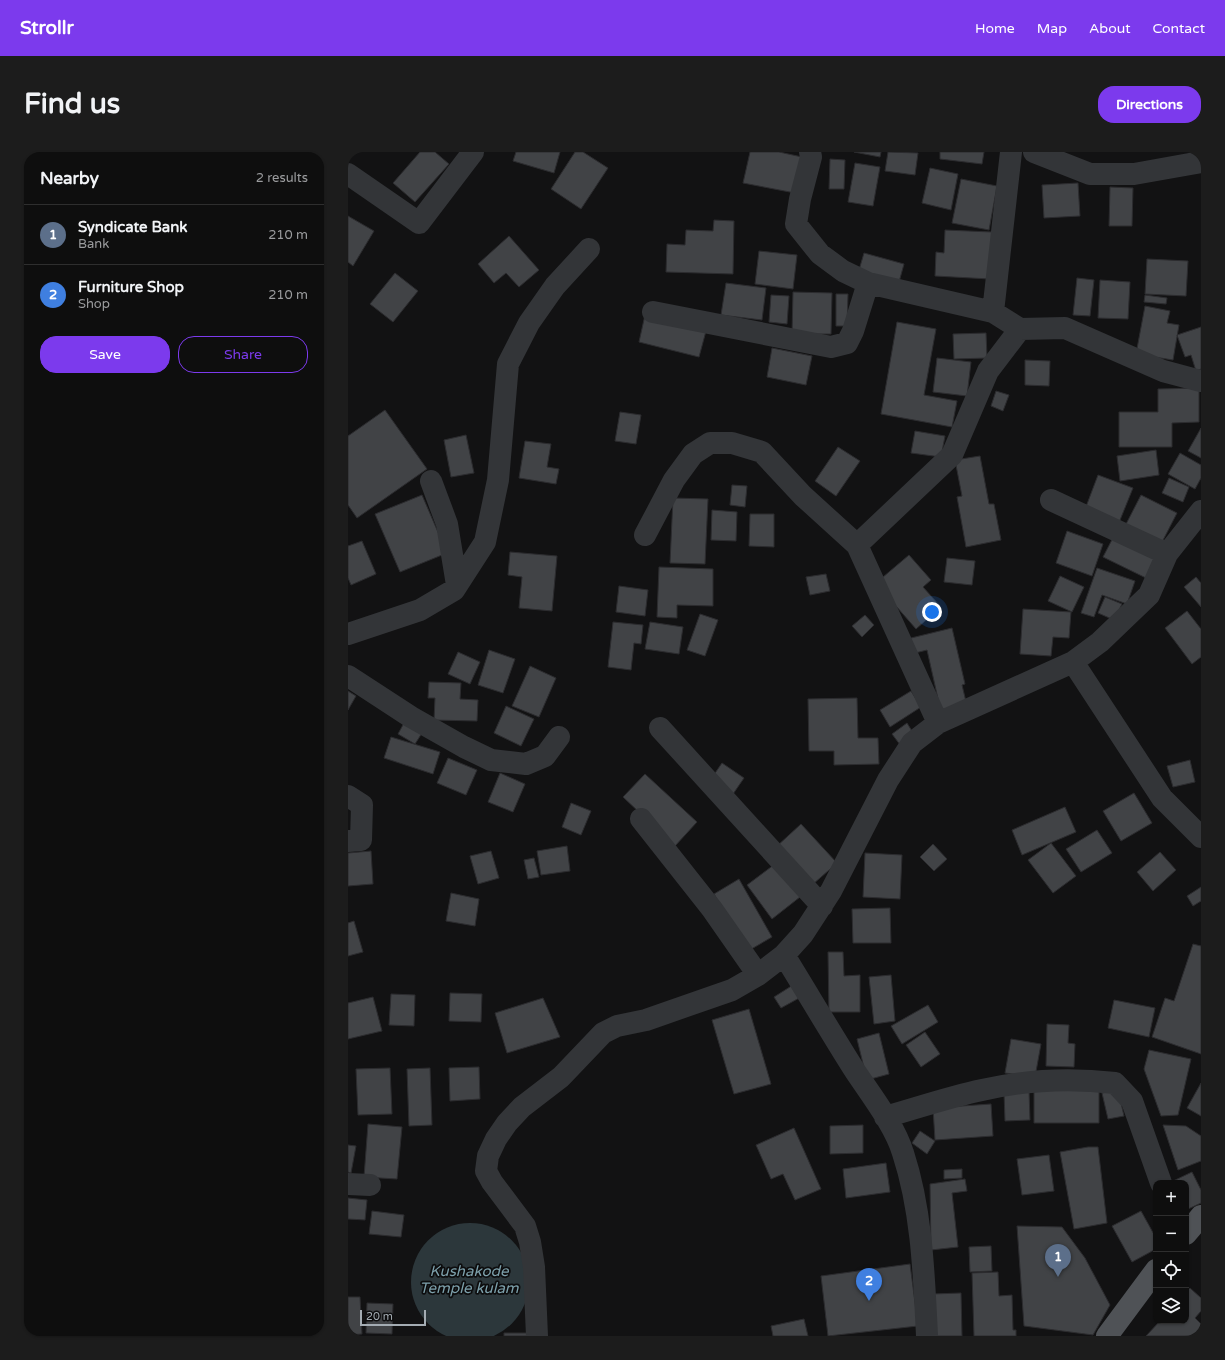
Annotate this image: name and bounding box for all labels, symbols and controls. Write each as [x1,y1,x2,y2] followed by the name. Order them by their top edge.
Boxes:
[20,17,74,39] text: Strollr
[975,20,1015,37] text: Home
[1037,20,1067,37] text: Map
[1089,20,1131,37] text: About
[1153,20,1205,37] text: Contact
[1098,86,1201,123] button: Directions
[24,87,120,121] text: Find us
[40,168,99,189] text: Nearby
[256,170,308,186] text: 2 results
[78,218,188,236] text: Syndicate Bank
[49,227,57,243] text: 1
[268,227,308,243] text: 210 m
[78,236,109,252] text: Bank
[78,278,184,296] text: Furniture Shop
[49,287,57,303] text: 2
[268,287,308,303] text: 210 m
[78,296,110,312] text: Shop
[40,336,170,373] button: Save
[178,336,308,373] button: Share
[922,602,942,622] your location
[1153,1180,1189,1324] map controls
[1153,1180,1189,1216] button: +
[1153,1216,1189,1252] button: −
[1045,1244,1071,1277] pin: 1
[1153,1252,1189,1288] button: locate
[419,1262,520,1297] water label: Kushakode Temple kulam
[856,1268,882,1301] pin: 2
[1153,1288,1189,1324] button: layers
[360,1308,426,1327] scale bar
[366,1310,393,1323] text: 20 m

